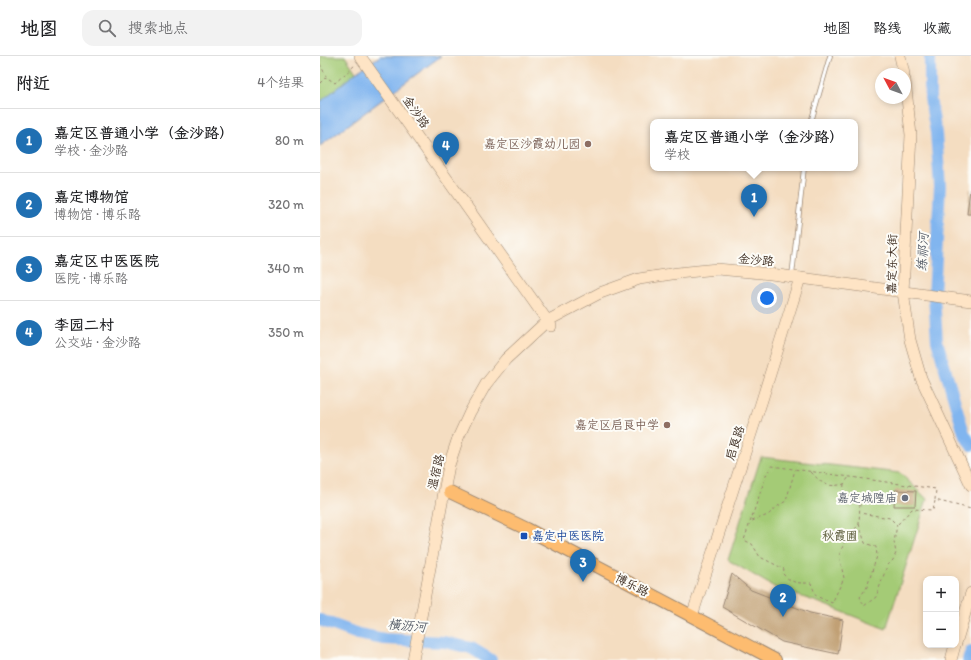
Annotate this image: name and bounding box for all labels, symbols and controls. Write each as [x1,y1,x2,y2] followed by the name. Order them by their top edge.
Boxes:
[82,10,362,46] search box
[20,17,58,40] text: 地图
[96,17,118,39] icon: search
[128,19,188,37] text: 搜索地点
[823,20,851,37] text: 地图
[873,20,901,37] text: 路线
[923,20,951,37] text: 收藏
[875,68,911,104] north arrow
[16,73,50,93] text: 附近
[257,75,304,90] text: 4个结果
[400,93,432,131] street label: 金沙路
[650,119,858,171] popup
[54,124,234,142] text: 嘉定区普通小学（金沙路）
[664,128,844,146] text: 嘉定区普通小学（金沙路）
[433,132,459,165] pin: 4
[26,133,32,148] text: 1
[275,133,304,148] text: 80 m
[484,137,580,151] place label: 嘉定区沙霞幼儿园
[583,139,593,149] marker: 嘉定区沙霞幼儿园
[54,143,128,158] text: 学校 · 金沙路
[664,147,690,162] text: 学校
[741,184,767,217] pin: 1
[54,188,129,206] text: 嘉定博物馆
[26,197,32,212] text: 2
[268,197,304,212] text: 320 m
[54,207,141,222] text: 博物馆 · 博乐路
[914,230,931,272] water label: 练祁河
[884,234,900,294] street label: 嘉定东大街
[737,251,775,269] street label: 金沙路
[54,252,159,270] text: 嘉定区中医医院
[25,261,33,276] text: 3
[267,261,304,276] text: 340 m
[54,271,128,286] text: 医院 · 博乐路
[757,288,777,308] your location
[54,316,114,334] text: 李园二村
[25,325,33,340] text: 4
[268,325,304,340] text: 350 m
[54,335,141,350] text: 公交站 · 金沙路
[575,418,659,432] place label: 嘉定区启良中学
[662,420,672,430] marker: 嘉定区启良中学
[723,424,747,462] street label: 启良路
[425,453,447,491] street label: 温宿路
[837,491,897,505] place label: 嘉定城隍庙
[900,493,910,503] marker: 嘉定城隍庙
[532,529,604,543] place label: 嘉定中医医院
[822,529,858,543] park label: 秋霞圃
[519,531,529,541] marker: 嘉定中医医院
[570,549,596,582] pin: 3
[613,571,651,599] street label: 博乐路
[923,576,959,648] map controls
[923,576,959,612] button: +
[770,584,796,617] pin: 2
[923,612,959,648] button: −
[387,616,429,635] water label: 横沥河

